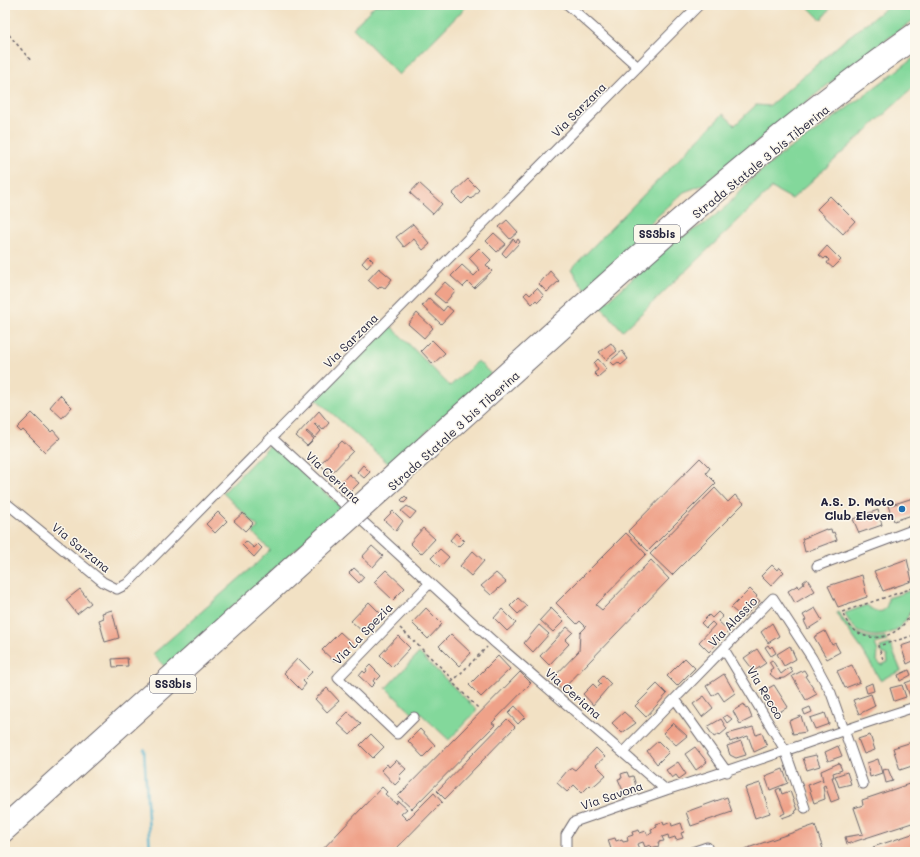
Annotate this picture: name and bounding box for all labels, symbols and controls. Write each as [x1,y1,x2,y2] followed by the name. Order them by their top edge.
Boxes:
[547,78,609,140] street label: Via Sarzana
[688,101,832,222] street label: Strada Statale 3 bis Tiberina
[634,225,680,243] road number: SS3bis
[319,309,381,371] street label: Via Sarzana
[384,367,523,494] street label: Strada Statale 3 bis Tiberina
[303,448,365,507] street label: Via Ceriana
[820,493,894,523] place label: A.S. D. Moto Club Eleven
[897,504,907,514] marker: A.S. D. Moto Club Eleven
[49,519,114,576] street label: Via Sarzana
[704,593,760,650] street label: Via Alassio
[329,599,396,668] street label: Via La Spezia
[744,663,788,722] street label: Via Recco
[542,664,605,722] street label: Via Ceriana
[150,675,196,693] road number: SS3bis
[579,777,645,813] street label: Via Savona

